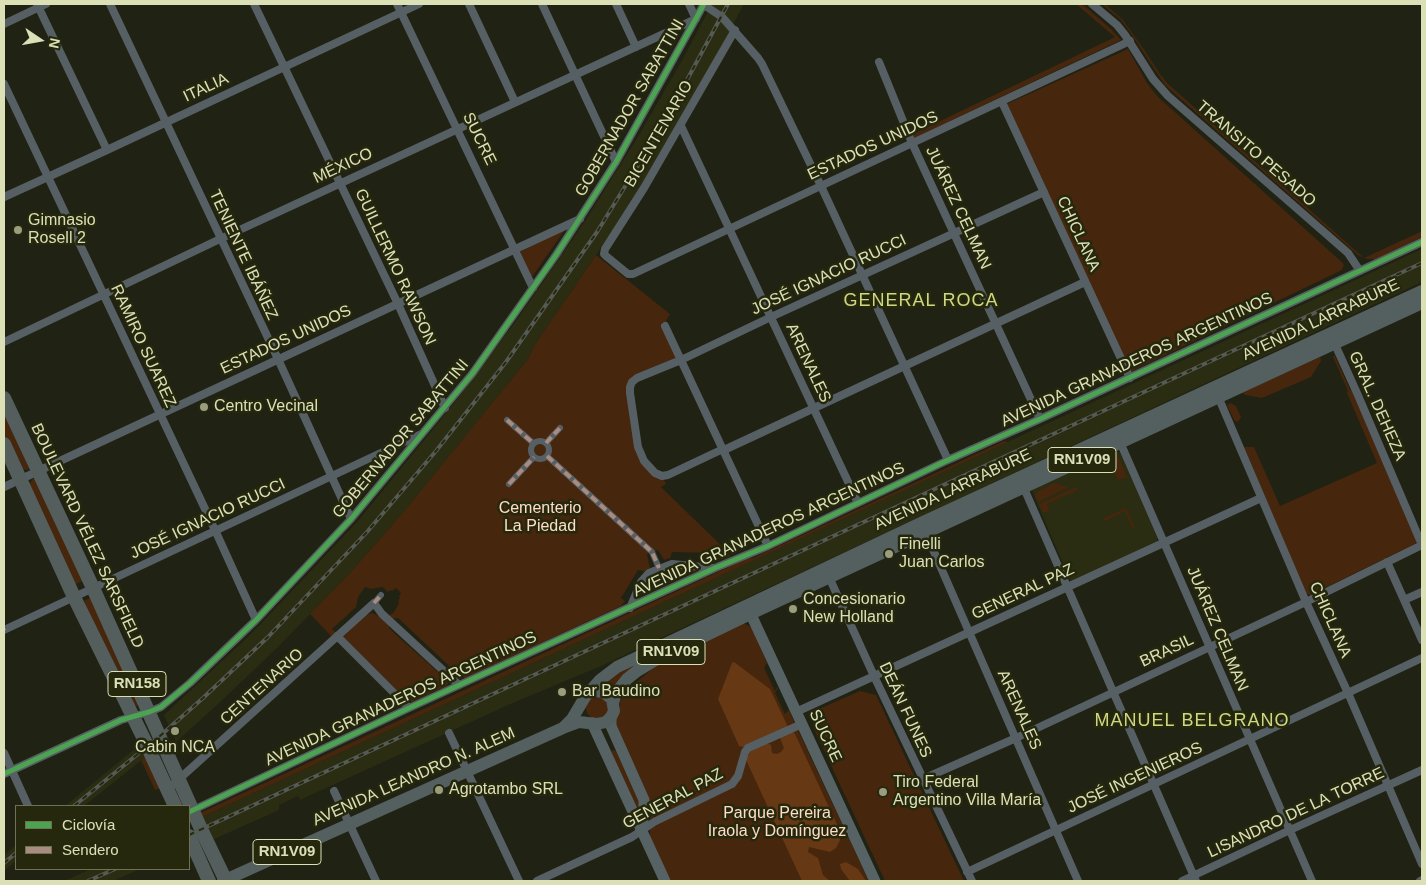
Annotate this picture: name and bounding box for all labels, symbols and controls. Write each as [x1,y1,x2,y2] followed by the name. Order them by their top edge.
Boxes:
[15,15,65,65] north arrow
[571,16,689,200] street label: GOBERNADOR SABATTINI
[46,37,64,50] text: N
[180,69,232,107] street label: ITALIA
[621,77,697,191] street label: BICENTENARIO
[1192,97,1320,211] street label: TRANSITO PESADO
[805,107,941,185] street label: ESTADOS UNIDOS
[458,110,500,168] street label: SUCRE
[310,144,376,188] street label: MÉXICO
[921,144,995,272] street label: JUÁREZ CELMAN
[350,186,440,348] street label: GUILLERMO RAWSON
[204,187,282,323] street label: TENIENTE IBÁÑEZ
[1052,193,1104,275] street label: CHICLANA
[28,211,96,249] place label: Gimnasio Rosell 2
[12,224,24,236] marker: Gimnasio Rosell 2
[748,231,910,319] street label: JOSÉ IGNACIO RUCCI
[1239,275,1403,365] street label: AVENIDA LARRABURE
[106,282,180,410] street label: RAMIRO SUAREZ
[998,288,1276,432] street label: AVENIDA GRANADEROS ARGENTINOS
[842,290,1000,312] district label: GENERAL ROCA
[218,301,354,379] street label: ESTADOS UNIDOS
[781,320,835,406] street label: ARENALES
[1344,348,1410,464] street label: GRAL. DEHEZA
[329,356,473,522] street label: GOBERNADOR SABATTINI
[214,397,318,417] place label: Centro Vecinal
[198,401,210,413] marker: Centro Vecinal
[26,420,148,652] street label: BOULEVARD VÉLEZ SARSFIELD
[871,445,1035,535] street label: AVENIDA LARRABURE
[1048,448,1116,472] road number: RN1V09
[630,458,908,602] street label: AVENIDA GRANADEROS ARGENTINOS
[127,475,289,563] street label: JOSÉ IGNACIO RUCCI
[499,499,581,537] park label: Cementerio La Piedad
[899,535,984,573] place label: Finelli Juan Carlos
[883,548,895,560] marker: Finelli Juan Carlos
[969,560,1077,624] street label: GENERAL PAZ
[1182,564,1252,694] street label: JUÁREZ CELMAN
[1305,579,1355,661] street label: CHICLANA
[803,590,905,628] place label: Concesionario New Holland
[787,603,799,615] marker: Concesionario New Holland
[262,627,540,771] street label: AVENIDA GRANADEROS ARGENTINOS
[1137,630,1197,672] street label: BRASIL
[637,640,705,664] road number: RN1V09
[217,645,307,729] street label: CENTENARIO
[875,659,935,761] street label: DEÁN FUNES
[993,667,1045,753] street label: ARENALES
[108,672,166,696] road number: RN158
[572,682,660,702] place label: Bar Baudino
[556,686,568,698] marker: Bar Baudino
[804,707,846,765] street label: SUCRE
[1093,710,1291,732] district label: MANUEL BELGRANO
[310,724,518,830] street label: AVENIDA LEANDRO N. ALEM
[169,725,181,737] marker: Cabin NCA
[135,738,215,758] place label: Cabin NCA
[1064,738,1206,818] street label: JOSÉ INGENIEROS
[1205,764,1387,862] street label: LISANDRO DE LA TORRE
[620,765,726,833] street label: GENERAL PAZ
[893,773,1041,811] place label: Tiro Federal Argentino Villa María
[449,780,563,800] place label: Agrotambo SRL
[433,784,445,796] marker: Agrotambo SRL
[877,786,889,798] marker: Tiro Federal Argentino Villa María
[708,804,846,842] park label: Parque Pereira Iraola y Domínguez
[15,805,190,870] legend
[62,816,115,833] text: Ciclovía
[253,840,321,864] road number: RN1V09
[62,841,119,858] text: Sendero

